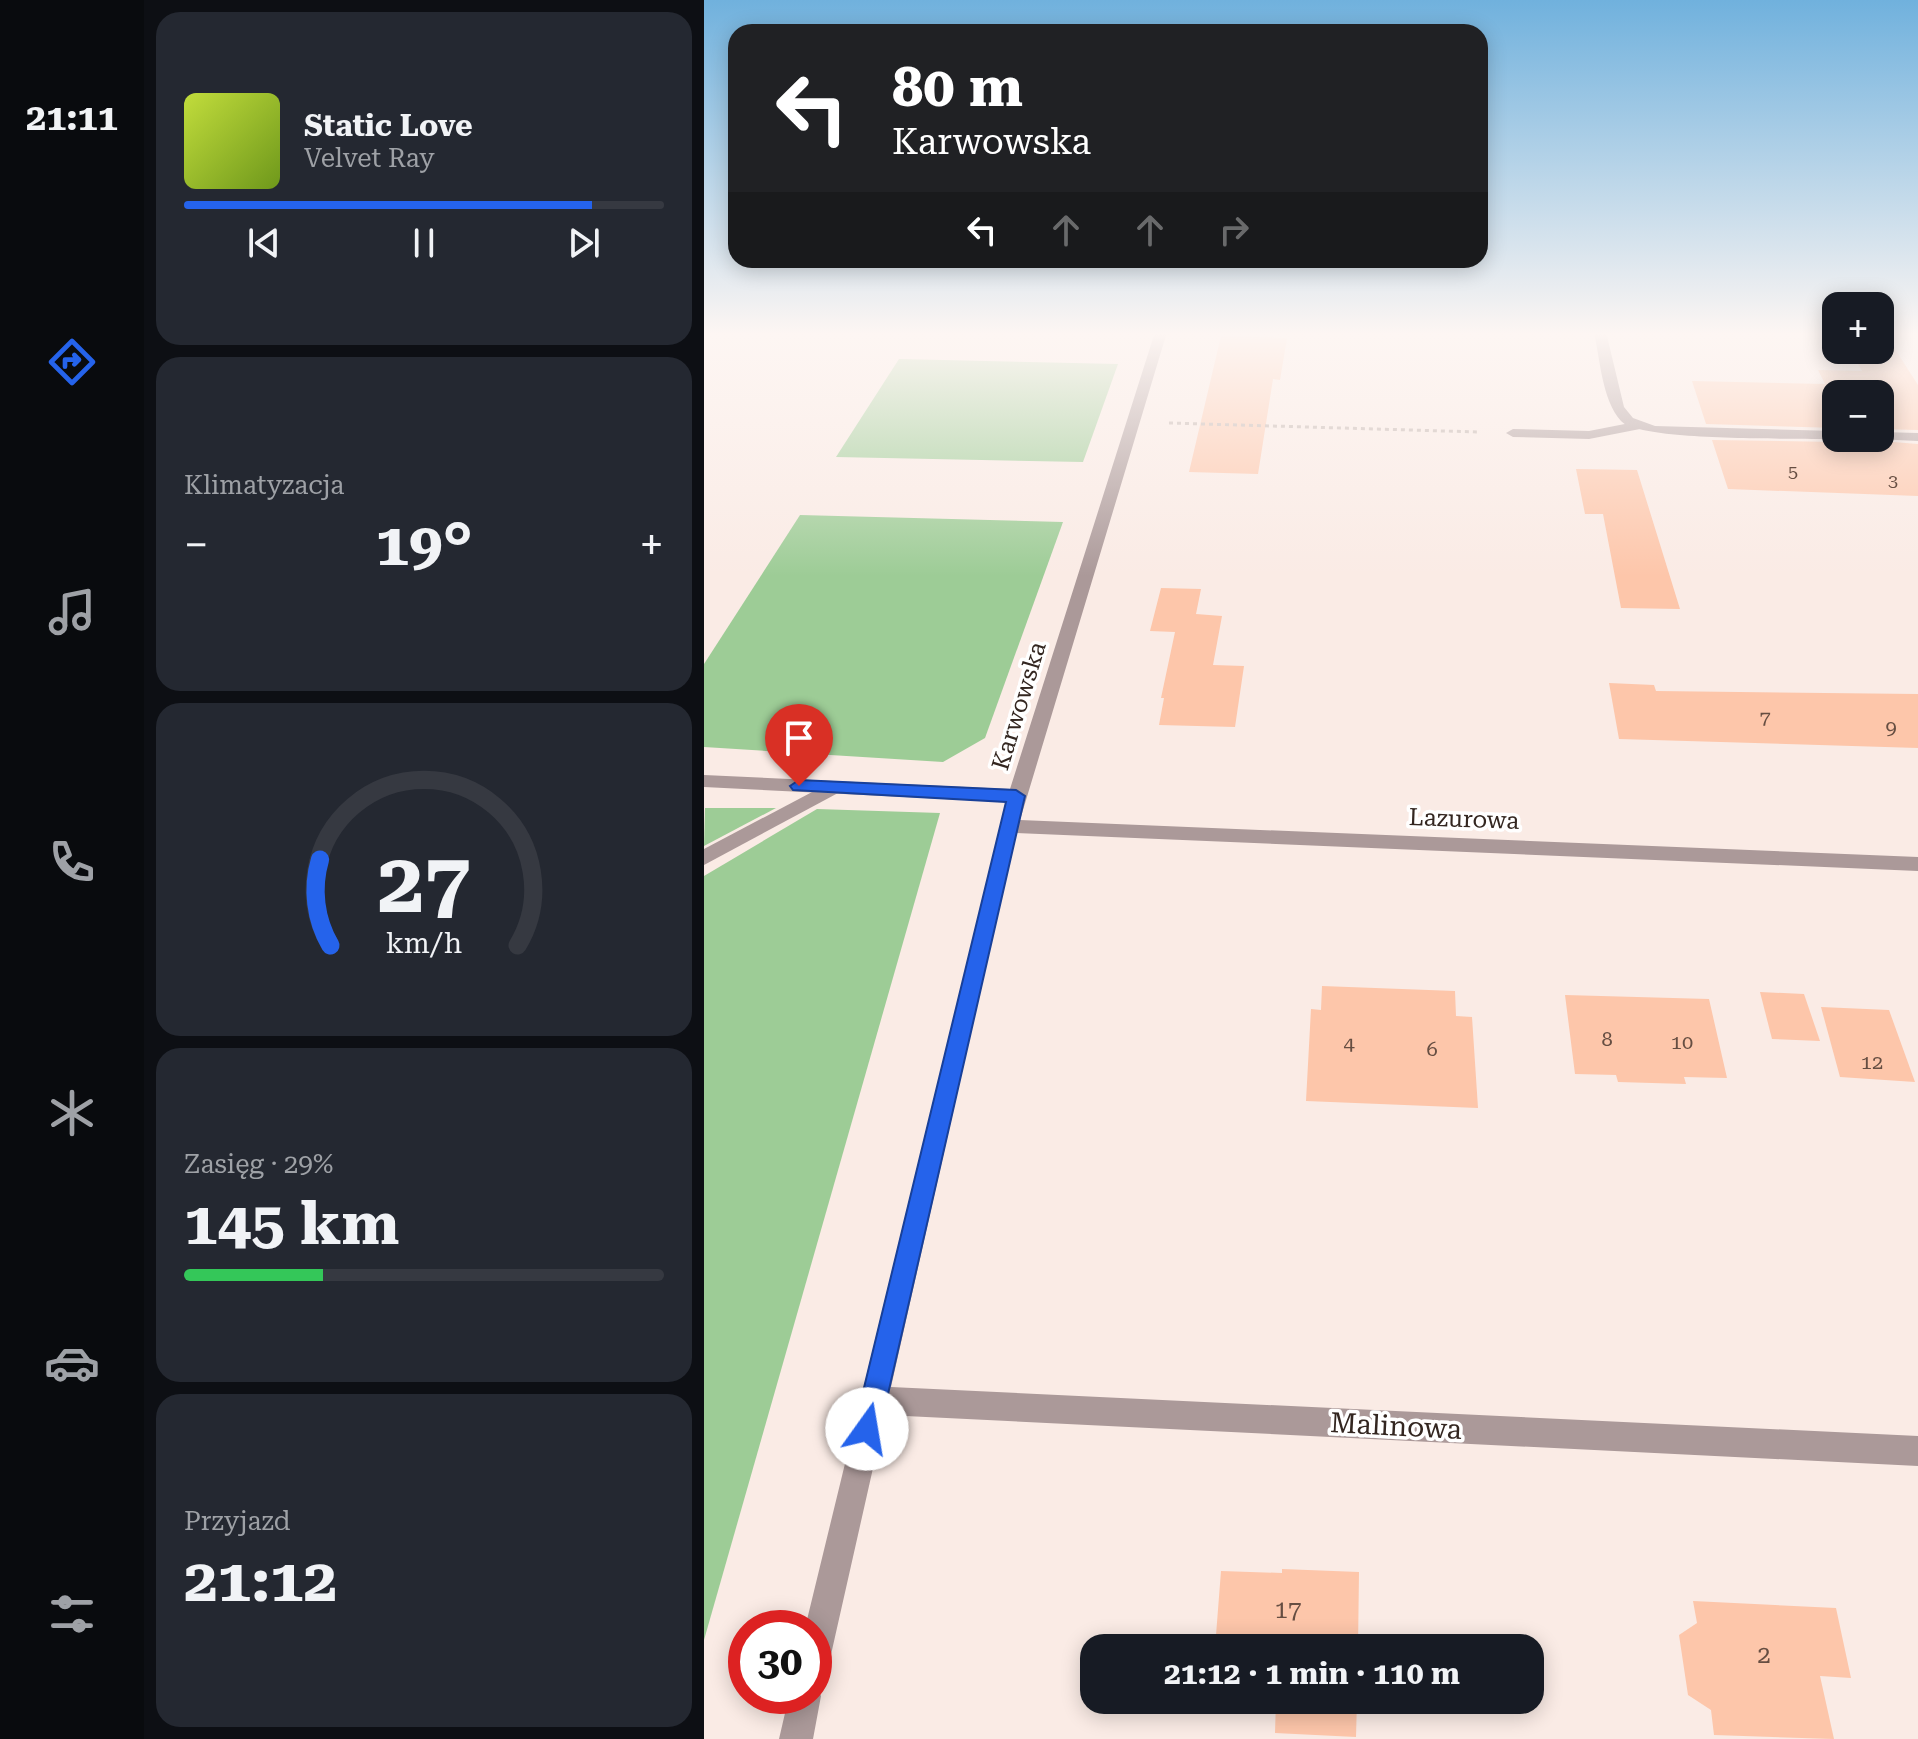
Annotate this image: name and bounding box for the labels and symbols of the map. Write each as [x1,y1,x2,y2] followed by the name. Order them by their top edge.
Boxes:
[1788,461,1798,482] house number: 5
[1888,470,1898,491] house number: 3
[986,638,1052,774] street label: Karwowska
[765,704,833,786] pin
[1759,706,1771,730] house number: 7
[1885,715,1897,739] house number: 9
[1408,803,1520,835] street label: Lazurowa
[1601,1027,1613,1051] house number: 8
[1671,1030,1693,1054] house number: 10
[1343,1031,1355,1055] house number: 4
[1426,1037,1438,1061] house number: 6
[1861,1050,1883,1074] house number: 12
[825,1387,909,1471] position arrow
[1329,1406,1463,1446] street label: Malinowa
[1275,1596,1301,1624] house number: 17
[728,1610,832,1714] speed limit sign: 30
[1757,1641,1771,1669] house number: 2

